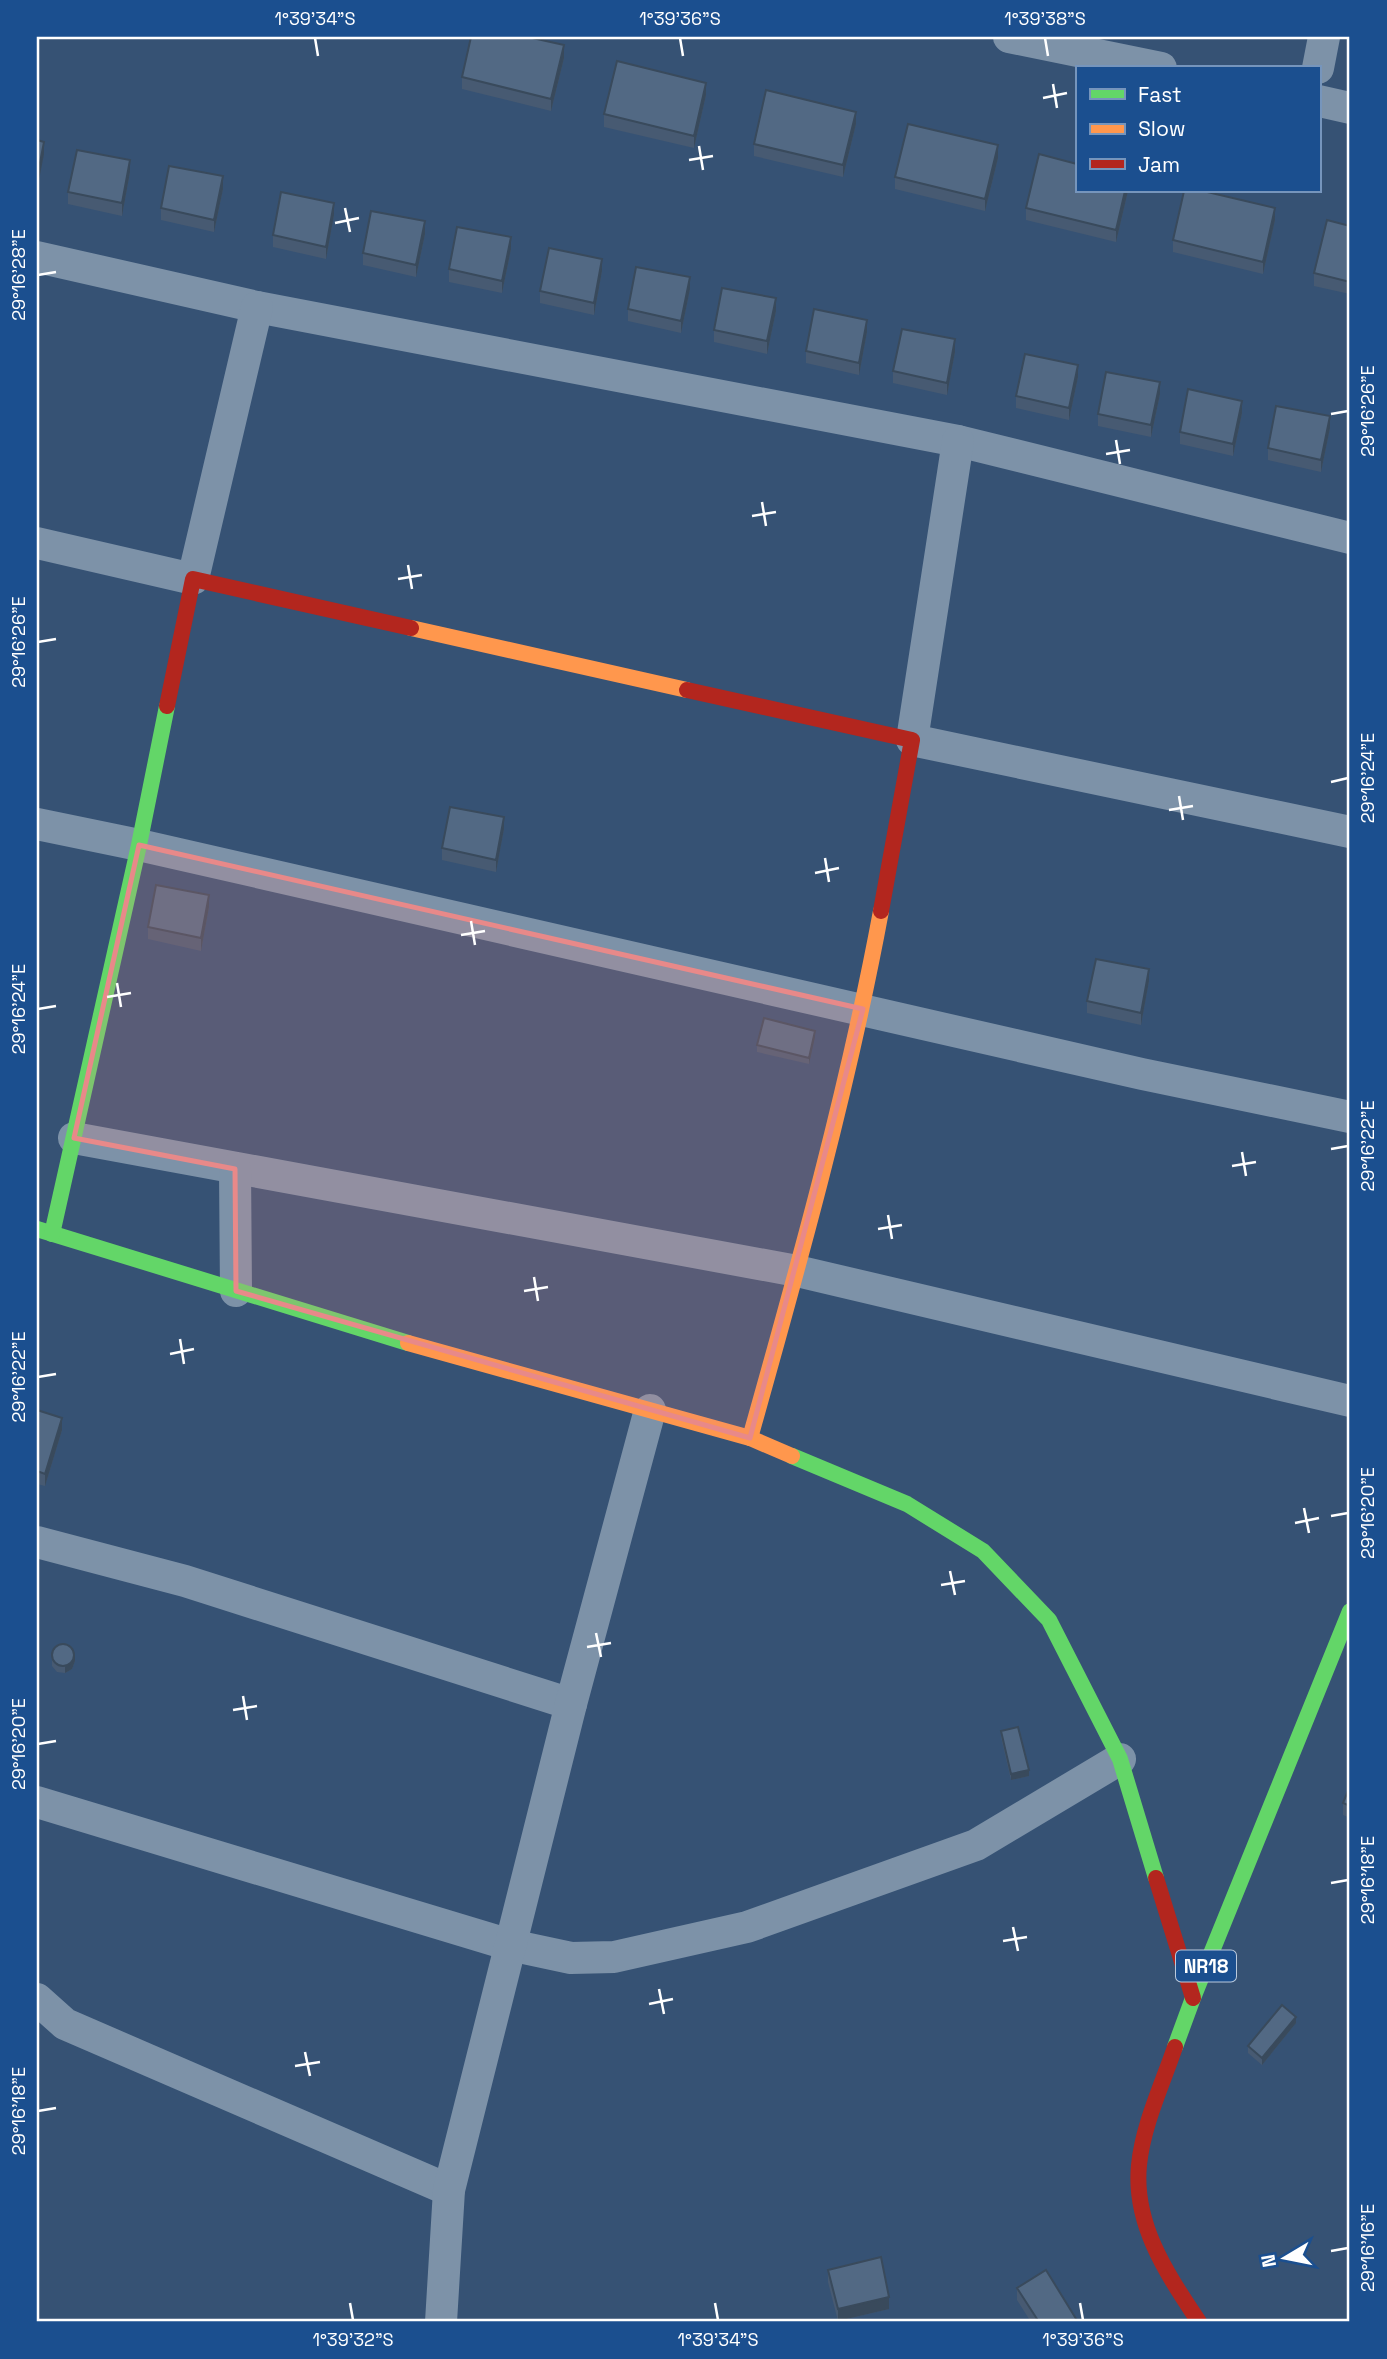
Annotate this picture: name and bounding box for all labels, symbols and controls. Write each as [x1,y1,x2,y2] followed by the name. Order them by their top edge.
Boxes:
[275,7,355,30] text: 1°39'34"S
[639,7,721,30] text: 1°39'36"S
[1004,7,1086,30] text: 1°39'38"S
[1076,66,1320,192] legend
[1138,81,1182,108] text: Fast
[1138,115,1186,142] text: Slow
[1138,151,1180,178] text: Jam
[7,229,30,321] text: 29°16'28"E
[1356,365,1379,457] text: 29°16'26"E
[7,596,30,688] text: 29°16'26"E
[1356,733,1379,823] text: 29°16'24"E
[7,964,30,1054] text: 29°16'24"E
[1356,1100,1379,1192] text: 29°16'22"E
[7,1331,30,1423] text: 29°16'22"E
[1356,1467,1379,1559] text: 29°16'20"E
[7,1698,30,1790] text: 29°16'20"E
[1356,1836,1379,1924] text: 29°16'18"E
[1176,1950,1236,1982] road number: NR18
[7,2067,30,2155] text: 29°16'18"E
[1356,2204,1379,2292] text: 29°16'16"E
[1250,2222,1320,2292] north arrow
[1255,2252,1282,2269] text: N
[312,2328,394,2351] text: 1°39'32"S
[678,2328,758,2351] text: 1°39'34"S
[1042,2328,1124,2351] text: 1°39'36"S

